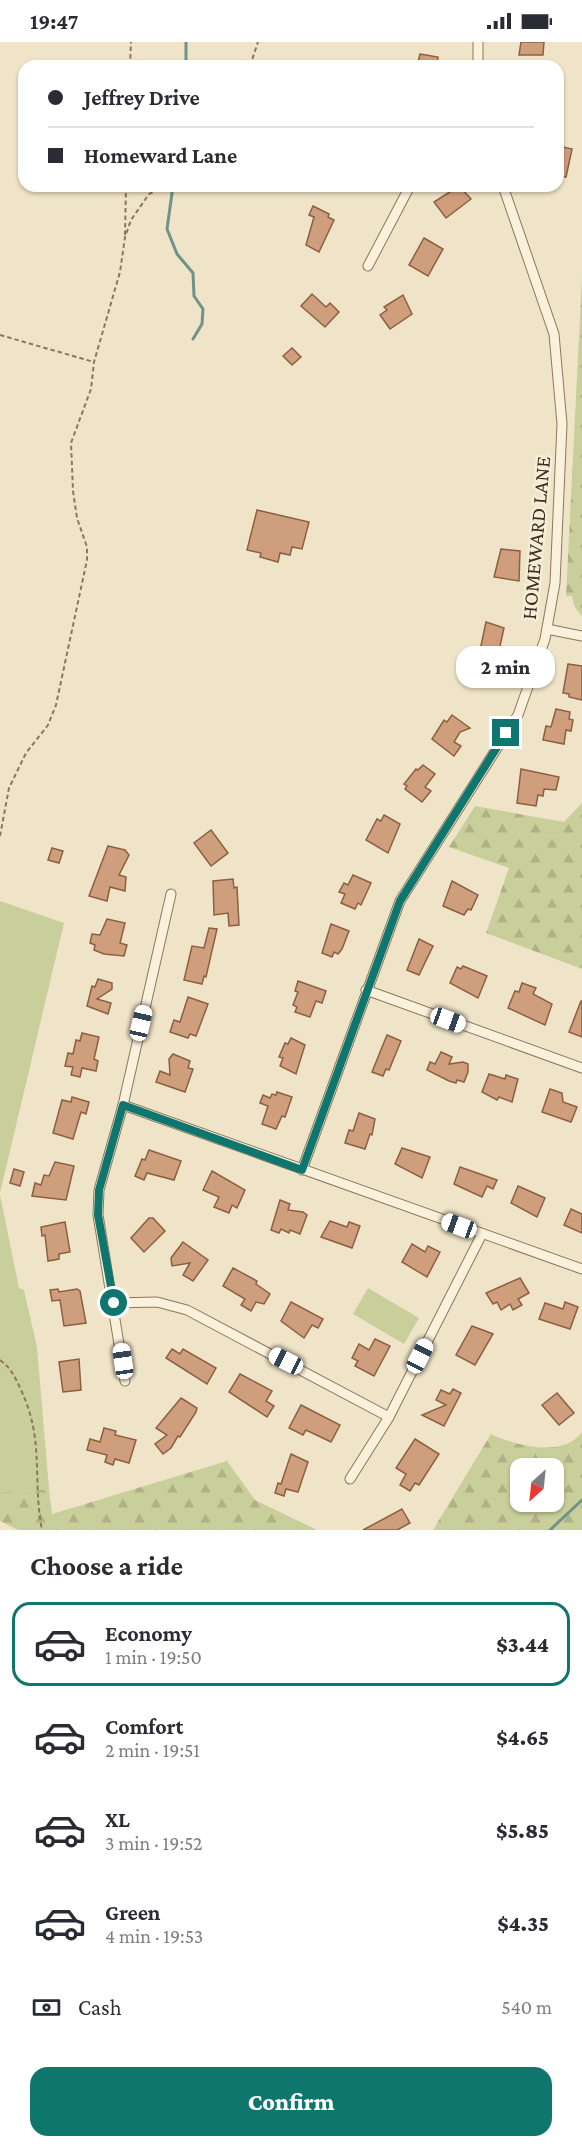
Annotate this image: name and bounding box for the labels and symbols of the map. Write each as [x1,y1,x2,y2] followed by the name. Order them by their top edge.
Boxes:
[517,455,555,621] street label: HOMEWARD LANE
[456,646,556,688] callout: 2 min
[492,719,519,746] route end
[128,1003,154,1043] car
[428,1005,468,1035] car
[439,1211,479,1241] car
[100,1289,127,1316] route start
[404,1336,436,1376] car
[112,1342,134,1380] car
[266,1345,306,1377] car
[510,1458,564,1512] north arrow

